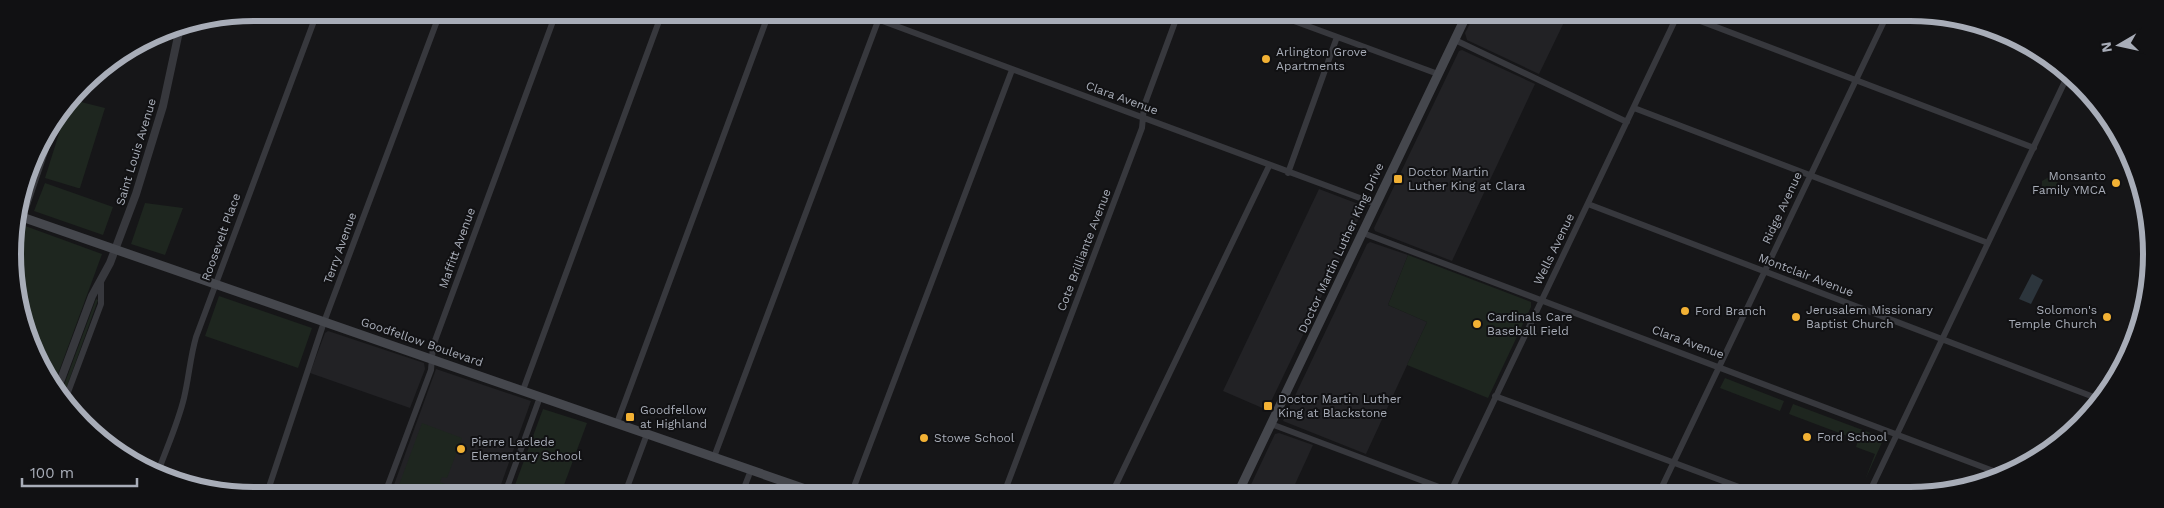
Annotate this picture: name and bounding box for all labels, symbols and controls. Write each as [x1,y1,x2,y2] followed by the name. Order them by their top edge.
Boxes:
[2094,20,2144,70] north arrow
[2097,41,2115,53] text: N
[1276,45,1367,73] place label: Arlington Grove Apartments
[1260,53,1272,65] marker: Arlington Grove Apartments
[1084,78,1160,118] street label: Clara Avenue
[113,97,159,207] street label: Saint Louis Avenue
[1295,161,1387,335] street label: Doctor Martin Luther King Drive
[1408,165,1526,193] place label: Doctor Martin Luther King at Clara
[2032,169,2106,197] place label: Monsanto Family YMCA
[1759,170,1805,246] street label: Ridge Avenue
[1392,173,1404,185] marker: Doctor Martin Luther King at Clara
[2110,177,2122,189] marker: Monsanto Family YMCA
[1054,187,1114,313] street label: Cote Brilliante Avenue
[199,191,243,283] street label: Roosevelt Place
[436,206,478,290] street label: Maffitt Avenue
[321,210,359,285] street label: Terry Avenue
[1531,211,1577,287] street label: Wells Avenue
[1756,250,1856,300] street label: Montclair Avenue
[1806,303,1934,331] place label: Jerusalem Missionary Baptist Church
[2009,303,2097,331] place label: Solomon's Temple Church
[1695,304,1766,318] place label: Ford Branch
[1679,305,1691,317] marker: Ford Branch
[1487,310,1572,338] place label: Cardinals Care Baseball Field
[1790,311,1802,323] marker: Jerusalem Missionary Baptist Church
[2101,311,2113,323] marker: Solomon's Temple Church
[359,314,485,370] street label: Goodfellow Boulevard
[1471,318,1483,330] marker: Cardinals Care Baseball Field
[1650,322,1726,362] street label: Clara Avenue
[1278,392,1402,420] place label: Doctor Martin Luther King at Blackstone
[1262,400,1274,412] marker: Doctor Martin Luther King at Blackstone
[640,403,707,431] place label: Goodfellow at Highland
[624,411,636,423] marker: Goodfellow at Highland
[1817,430,1887,444] place label: Ford School
[934,431,1015,445] place label: Stowe School
[1801,431,1813,443] marker: Ford School
[918,432,930,444] marker: Stowe School
[471,435,582,463] place label: Pierre Laclede Elementary School
[455,443,467,455] marker: Pierre Laclede Elementary School
[22,456,138,488] scale bar
[30,464,74,482] text: 100 m

